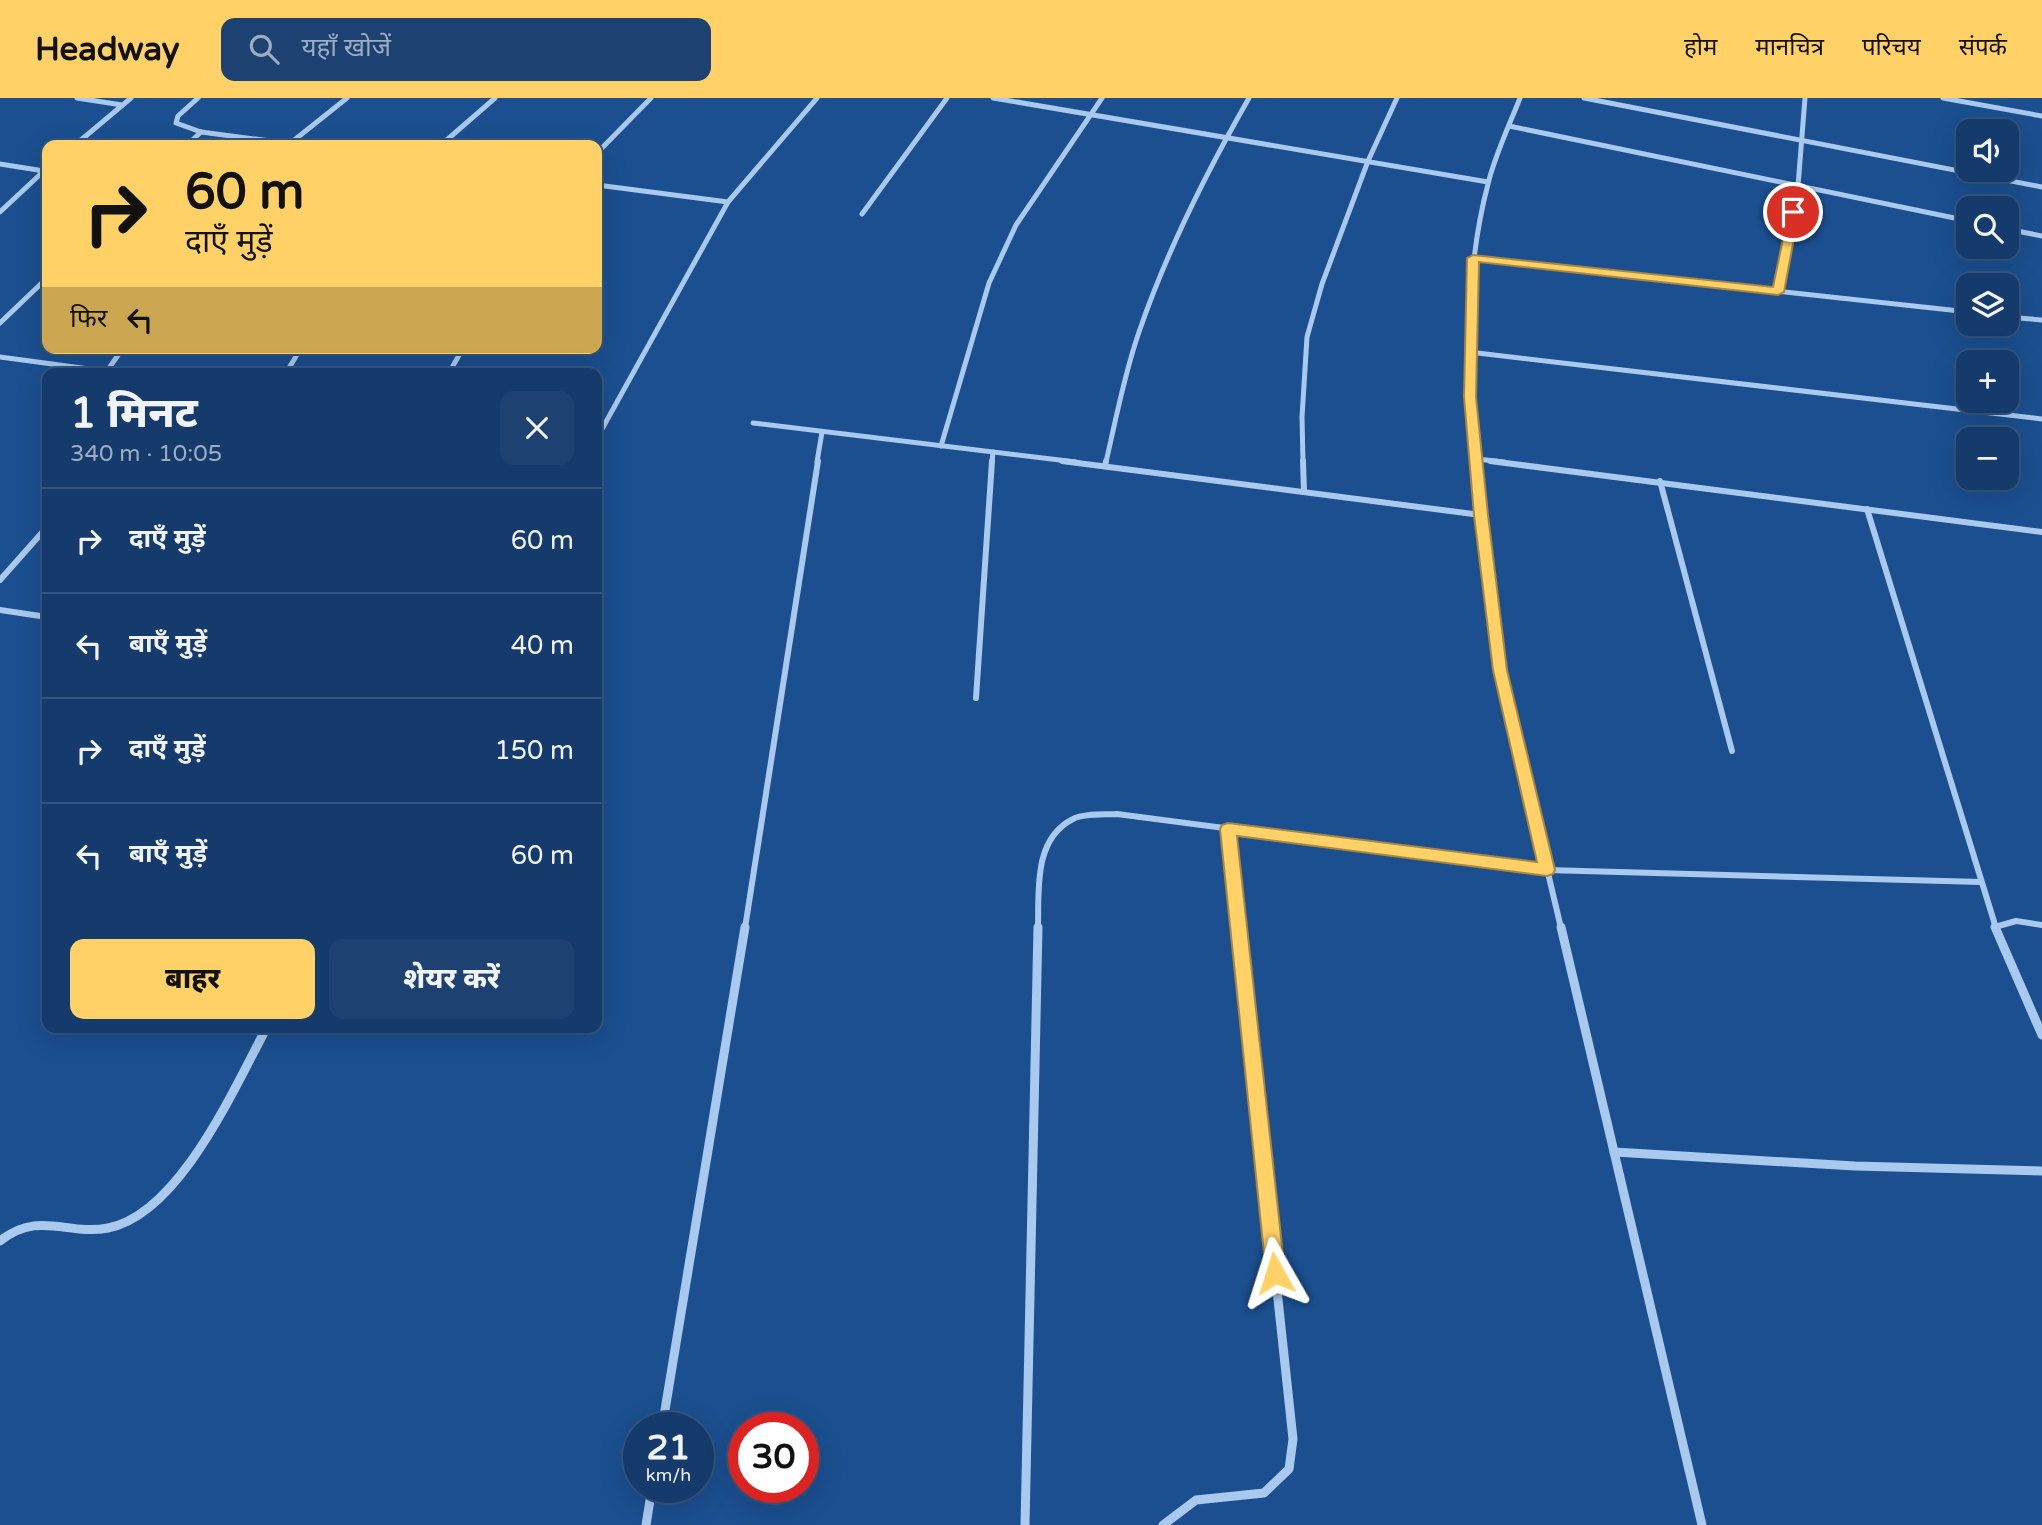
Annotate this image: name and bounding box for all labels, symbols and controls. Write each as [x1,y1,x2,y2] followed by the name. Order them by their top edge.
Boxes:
[221,18,711,81] search box
[35,30,179,69] text: Headway
[245,30,283,68] icon: search
[301,32,391,63] text: यहाँ खोजें
[1684,33,1717,62] text: होम
[1755,33,1824,62] text: मानचित्र
[1862,33,1921,62] text: परिचय
[1959,33,2007,62] text: संपर्क
[1956,119,2019,490] map controls
[1956,119,2019,182] button: sound
[185,163,304,222] text: 60 m
[70,168,161,259] icon: right
[1763,182,1823,242] pin
[1774,193,1812,231] icon: arrive
[1956,196,2019,259] button: search
[185,223,273,261] text: दाएँ मुड़ें
[1956,273,2019,336] button: layers
[121,301,159,339] icon: left
[70,303,107,334] text: फिर
[1956,350,2019,413] button: +
[70,388,198,439] text: 1 मिनट
[500,391,574,465] button: close
[1956,427,2019,490] button: −
[70,440,222,468] text: 340 m · 10:05
[70,522,108,560] icon: right
[129,523,206,554] text: दाएँ मुड़ें
[511,525,574,556] text: 60 m
[70,627,108,665] icon: left
[129,628,207,659] text: बाएँ मुड़ें
[511,630,574,661] text: 40 m
[70,732,108,770] icon: right
[129,733,206,764] text: दाएँ मुड़ें
[494,735,574,766] text: 150 m
[70,837,108,875] icon: left
[129,838,207,869] text: बाएँ मुड़ें
[511,840,574,871] text: 60 m
[70,939,315,1019] button: बाहर
[329,939,574,1019] button: शेयर करें
[1238,1236,1312,1310] position arrow
[728,1412,819,1503] speed limit sign: 30
[647,1427,690,1469] text: 21
[646,1464,691,1486] text: km/h

